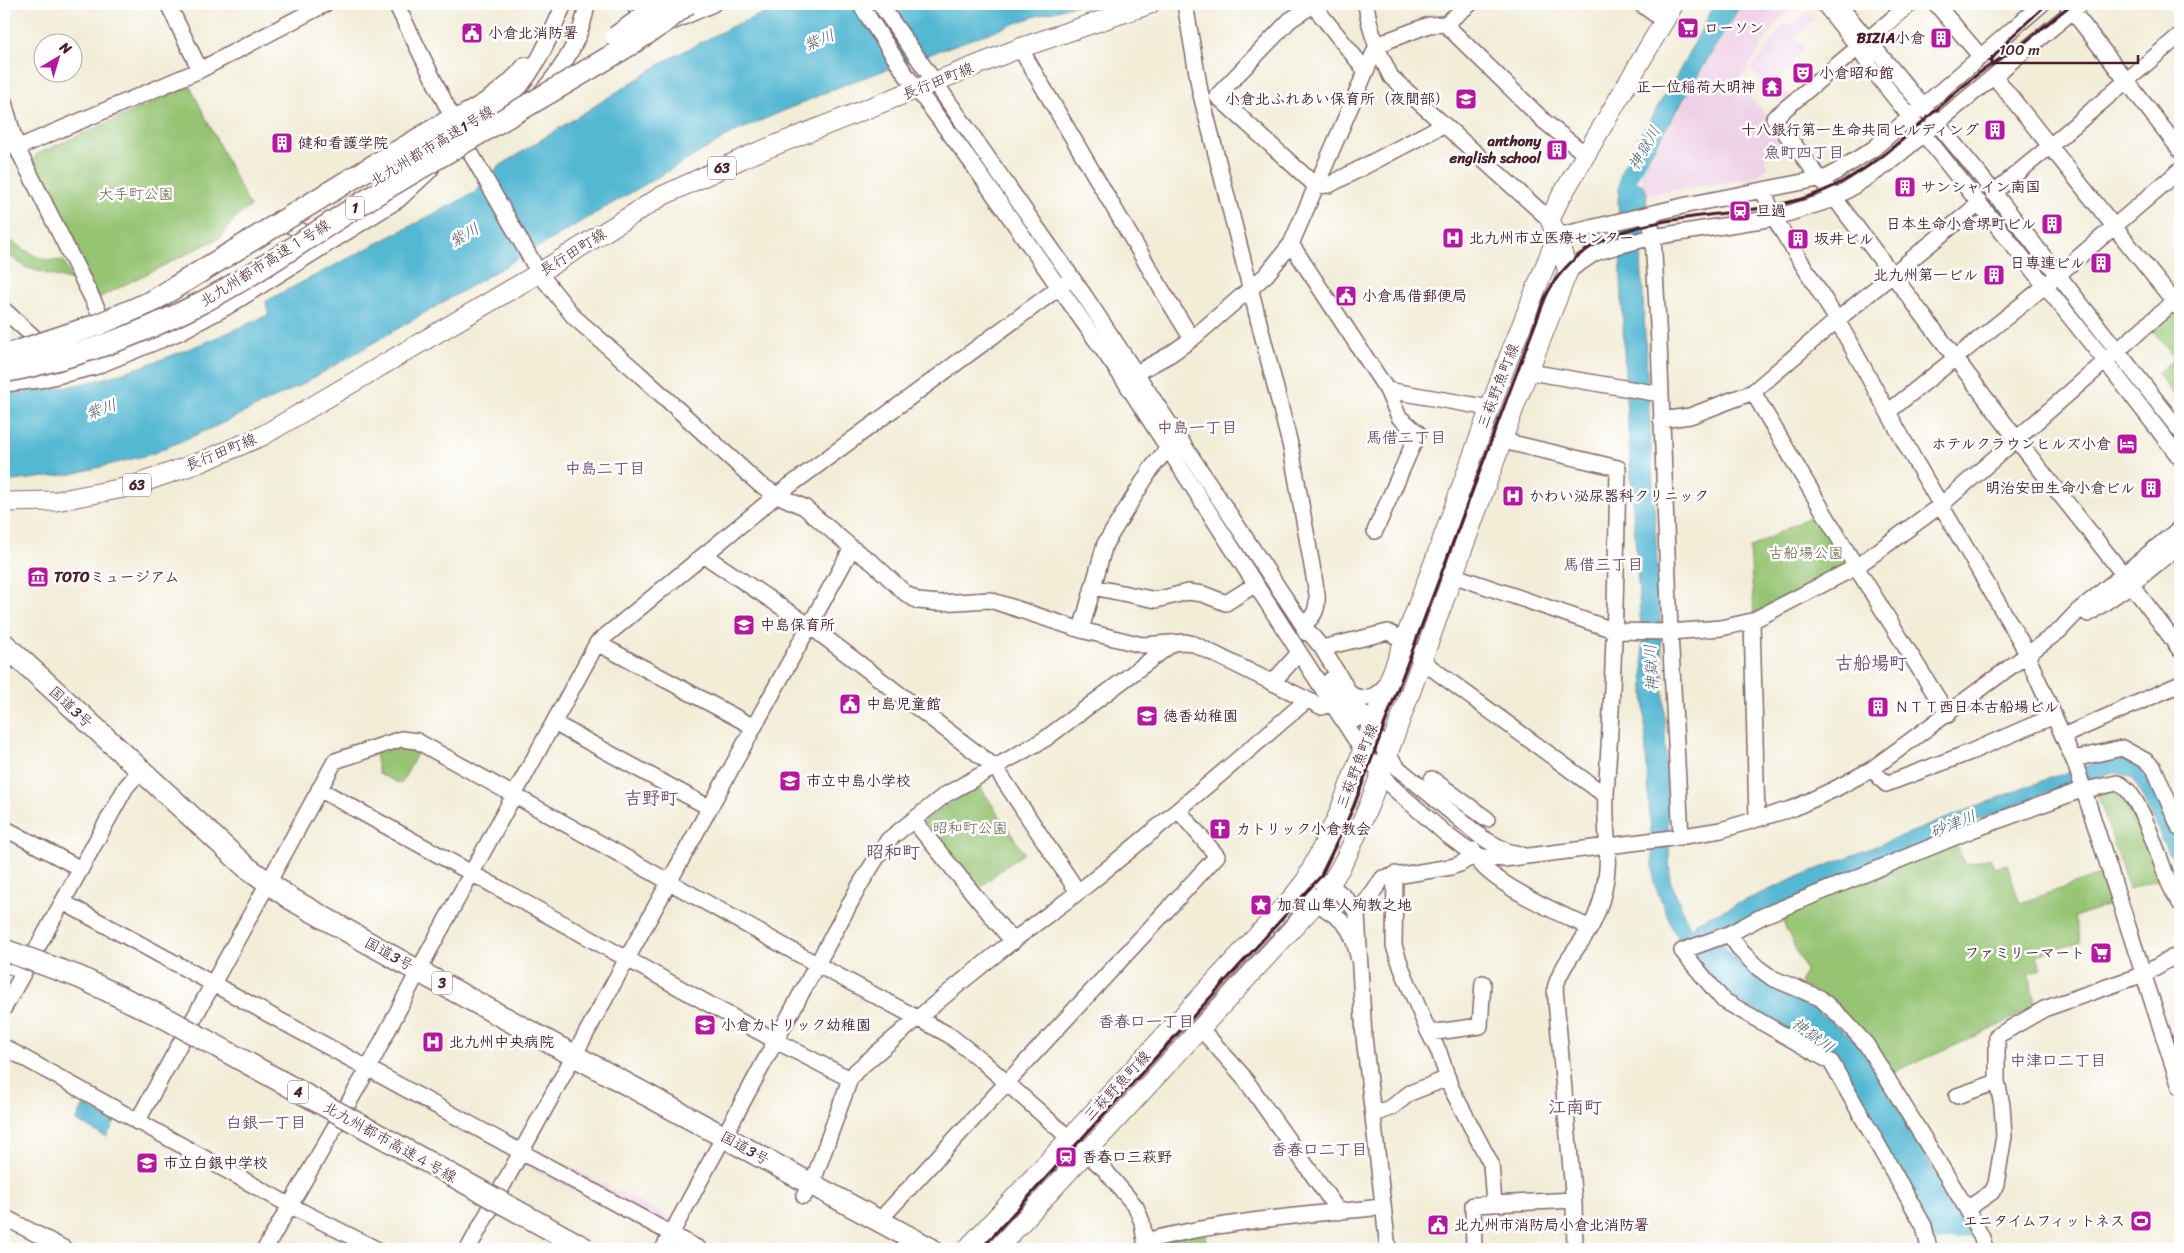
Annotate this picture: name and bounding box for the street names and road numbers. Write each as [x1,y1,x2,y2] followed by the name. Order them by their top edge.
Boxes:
[898,55,978,107] street label: 長行田町線
[365,98,499,194] street label: 北九州都市高速1号線
[708,156,736,180] road number: 63
[346,197,364,220] road number: 1
[195,212,335,314] street label: 北九州都市高速１号線
[534,221,612,283] street label: 長行田町線
[1470,339,1526,433] street label: 三萩野魚町線
[181,426,261,478] street label: 長行田町線
[123,474,151,496] road number: 63
[43,679,99,735] street label: 国道3号
[1329,719,1385,813] street label: 三萩野魚町線
[359,930,419,978] street label: 国道3号
[432,971,452,994] road number: 3
[1077,1044,1157,1128] street label: 三萩野魚町線
[288,1080,308,1104] road number: 4
[318,1094,462,1190] street label: 北九州都市高速４号線
[715,1124,775,1172] street label: 国道3号

